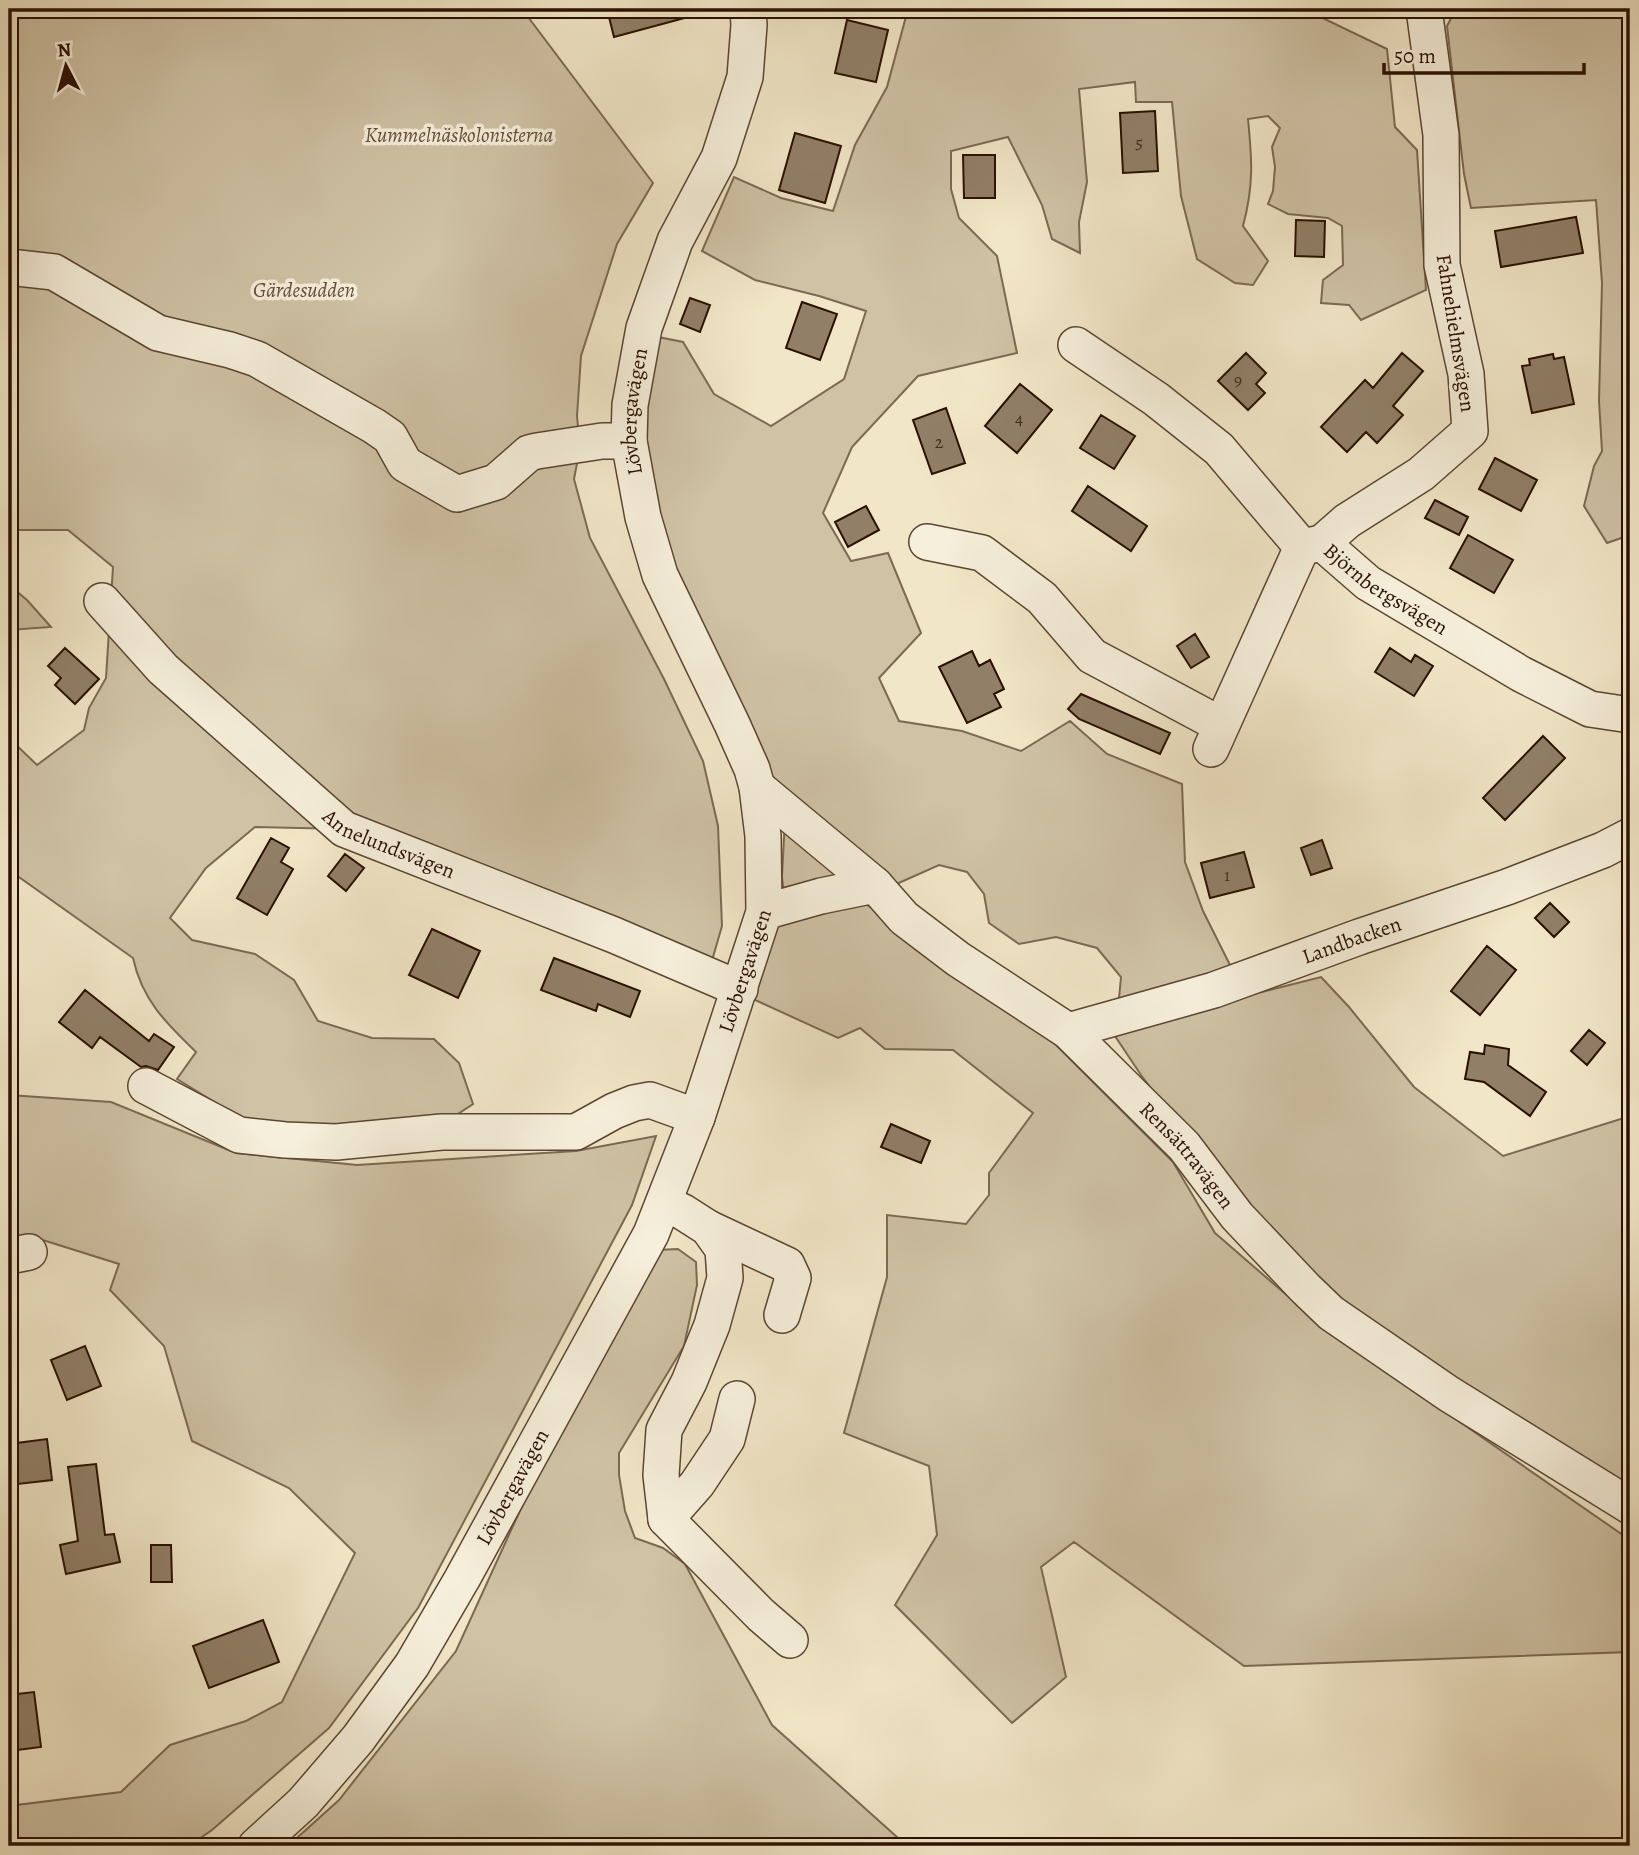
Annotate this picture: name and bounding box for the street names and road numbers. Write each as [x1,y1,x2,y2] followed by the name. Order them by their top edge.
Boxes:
[1430,252,1482,414] street label: Fahnehielmsvägen
[615,346,654,478] street label: Lövbergavägen
[1318,537,1453,641] street label: Björnbergsvägen
[316,802,459,885] street label: Annelundsvägen
[712,906,778,1036] street label: Lövbergavägen
[1298,910,1405,971] street label: Landbacken
[1133,1096,1241,1215] street label: Rensättravägen
[469,1424,555,1550] street label: Lövbergavägen

